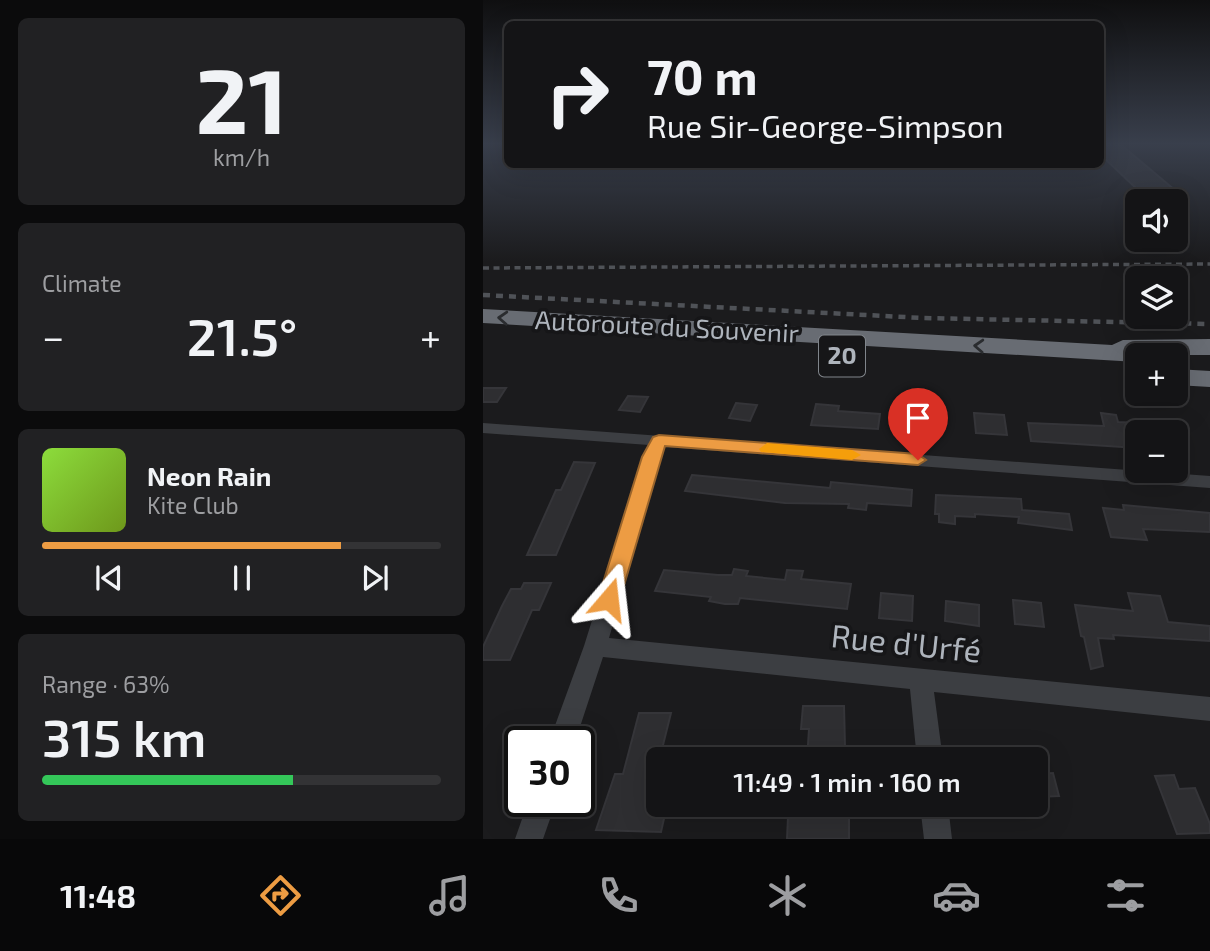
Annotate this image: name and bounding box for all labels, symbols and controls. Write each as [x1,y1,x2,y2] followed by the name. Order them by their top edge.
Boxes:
[195,43,288,152] text: 21
[647,46,758,105] text: 70 m
[532,49,623,140] icon: right
[647,106,1004,144] text: Rue Sir-George-Simpson
[213,143,270,171] text: km/h
[1125,189,1188,483] map controls
[1125,189,1188,252] button: sound
[1125,266,1188,329] button: layers
[42,269,122,297] text: Climate
[534,303,800,348] street label: Autoroute du Souvenir
[187,304,297,366] text: 21.5°
[498,310,509,325] one-way arrow
[42,313,64,359] text: −
[420,313,441,359] text: +
[819,335,865,376] road number: 20
[973,338,984,353] one-way arrow
[1125,343,1188,406] button: +
[888,388,948,460] pin
[899,399,937,437] icon: arrive
[1125,420,1188,483] button: −
[147,460,271,491] text: Neon Rain
[147,491,239,519] text: Kite Club
[90,559,128,597] icon: previous
[223,559,261,597] icon: pause
[356,559,394,597] icon: next
[572,562,646,636] position arrow
[829,615,983,669] street label: Rue d'Urfé
[42,670,170,698] text: Range · 63%
[42,705,206,767] text: 315 km
[504,726,595,817] speed limit sign: 30
[733,766,961,797] text: 11:49 · 1 min · 160 m
[256,871,305,920] icon: directions
[425,871,474,920] icon: music
[594,871,643,920] icon: phone
[763,871,812,920] icon: climate
[932,871,981,920] icon: car
[1101,871,1150,920] icon: filters
[60,876,136,914] text: 11:48

